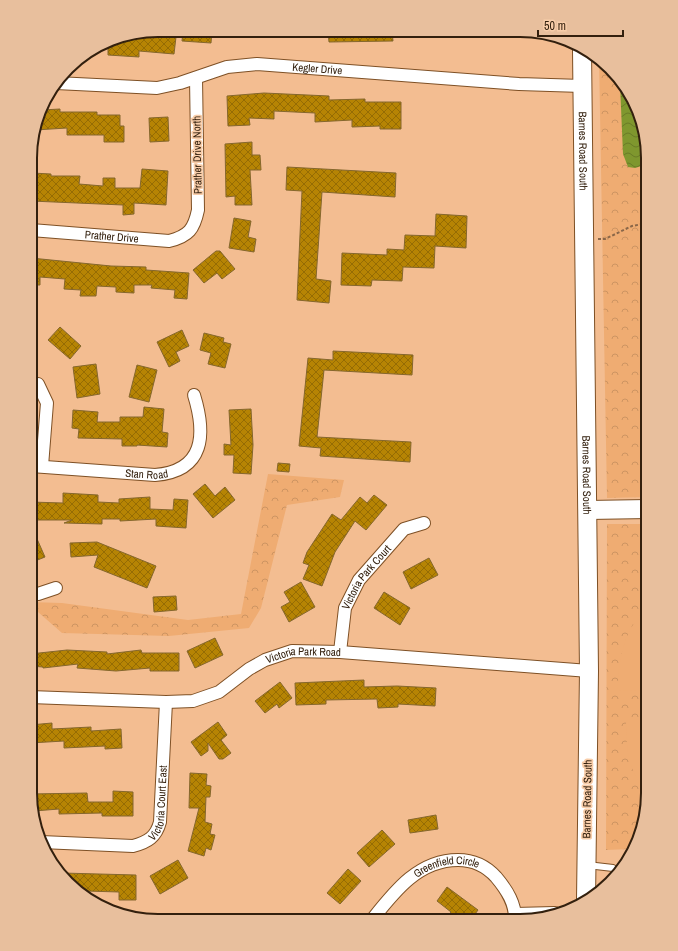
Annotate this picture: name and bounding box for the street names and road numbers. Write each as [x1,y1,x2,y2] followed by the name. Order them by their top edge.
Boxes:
[292,60,343,78] street label: Kegler Drive
[576,111,591,191] street label: Barnes Road South
[189,116,205,194] street label: Prather Drive North
[84,227,139,246] street label: Prather Drive
[579,435,594,515] street label: Barnes Road South
[125,466,169,482] street label: Stan Road
[338,541,394,612] street label: Victoria Park Court
[264,644,341,666] street label: Victoria Park Road
[579,760,595,838] street label: Barnes Road South
[145,765,170,844] street label: Victoria Court East
[411,853,482,880] street label: Greenfield Circle

